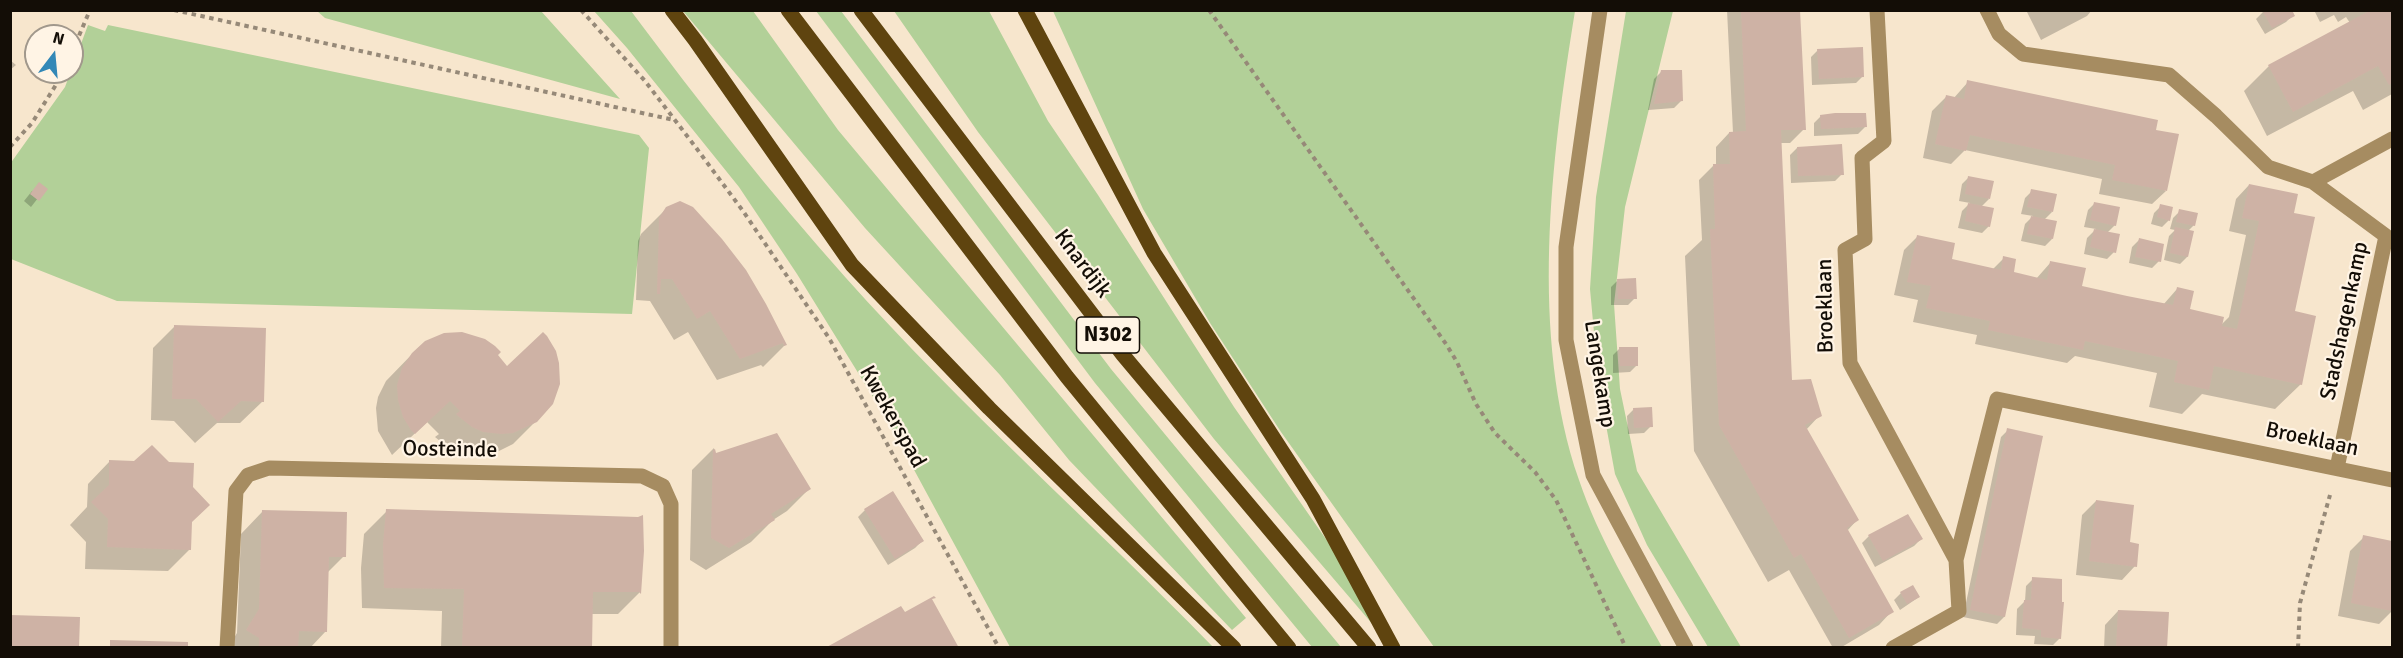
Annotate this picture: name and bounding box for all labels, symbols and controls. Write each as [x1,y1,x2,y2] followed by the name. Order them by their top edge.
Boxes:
[24,24,84,84] north arrow
[50,27,67,50] text: N
[1048,225,1116,303] street label: Knardijk
[2315,239,2375,403] street label: Stadshagenkamp
[1812,258,1840,354] street label: Broeklaan
[1076,317,1140,353] road number: N302
[1577,318,1621,430] street label: Langekamp
[853,361,931,473] street label: Kwekerspad
[2263,417,2361,463] street label: Broeklaan
[402,436,498,464] street label: Oosteinde

